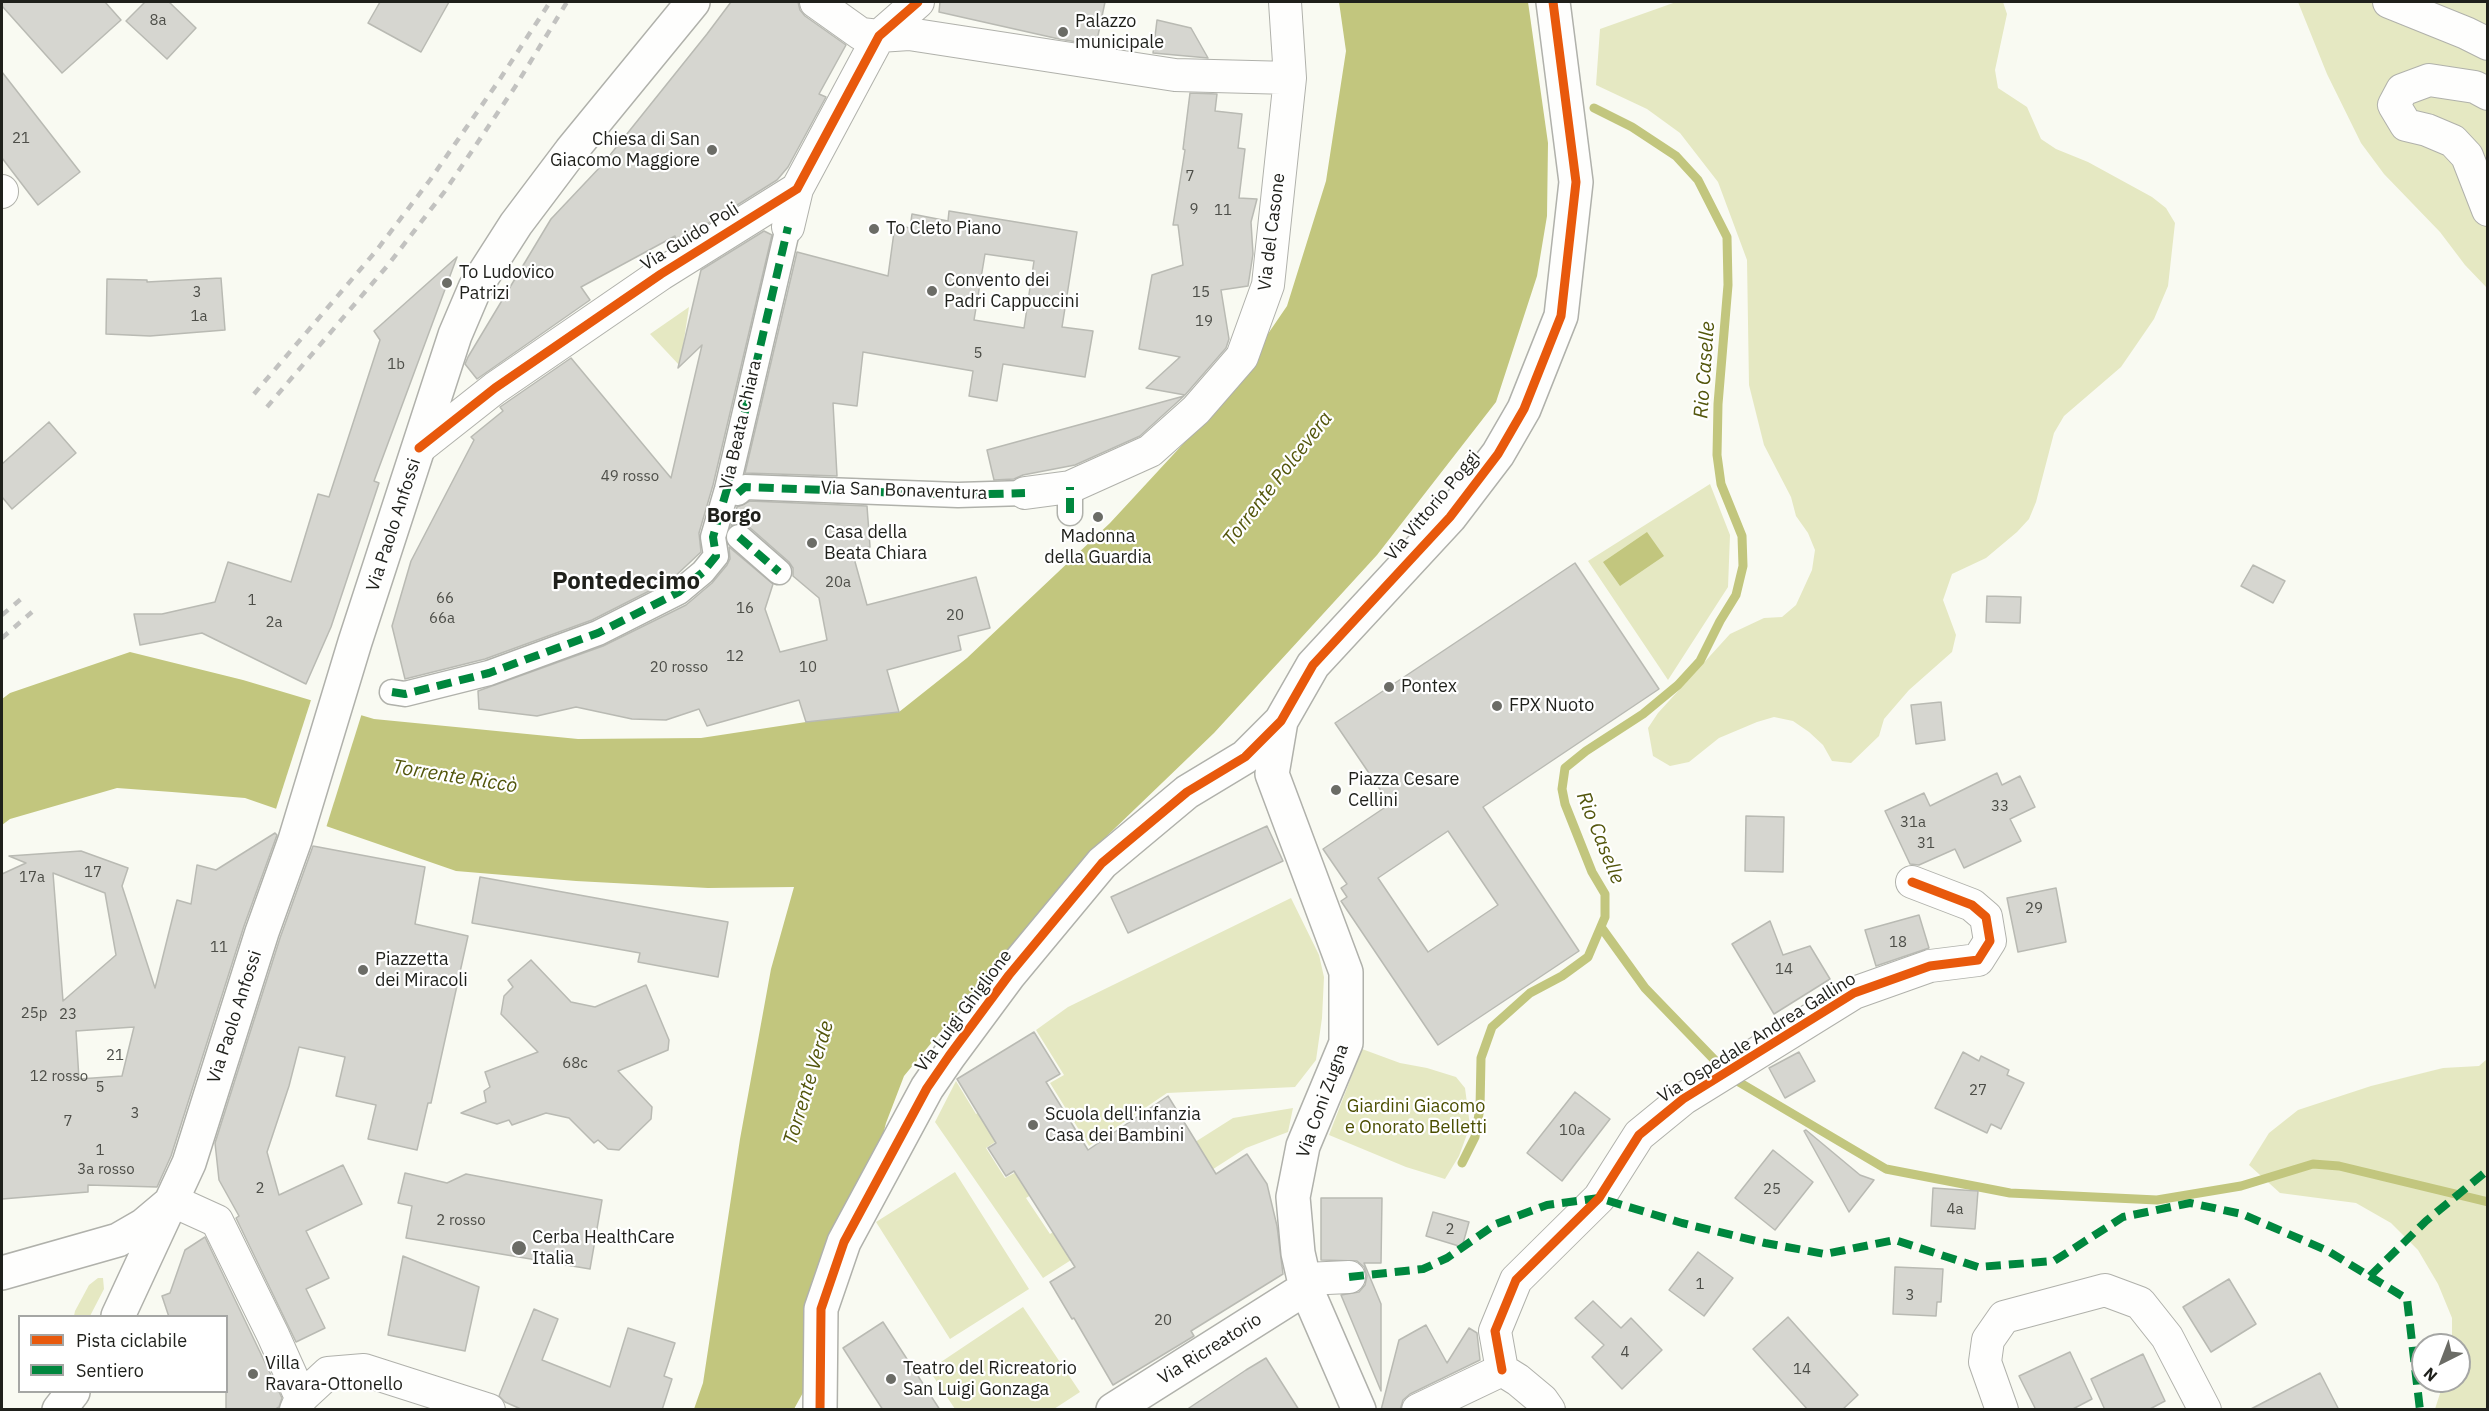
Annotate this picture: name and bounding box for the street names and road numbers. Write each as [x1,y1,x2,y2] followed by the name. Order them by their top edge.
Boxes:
[1254,172,1290,292] street label: Via del Casone
[637,198,743,276] street label: Via Guido Poli
[716,358,766,492] street label: Via Beata Chiara
[1381,447,1485,565] street label: Via Vittorio Poggi
[362,456,426,594] street label: Via Paolo Anfossi
[820,477,988,505] street label: Via San Bonaventura
[911,946,1017,1076] street label: Via Luigi Ghiglione
[203,948,267,1086] street label: Via Paolo Anfossi
[1654,968,1860,1108] street label: Via Ospedale Andrea Gallino
[1292,1041,1354,1161] street label: Via Coni Zugna
[1154,1309,1266,1389] street label: Via Ricreatorio

